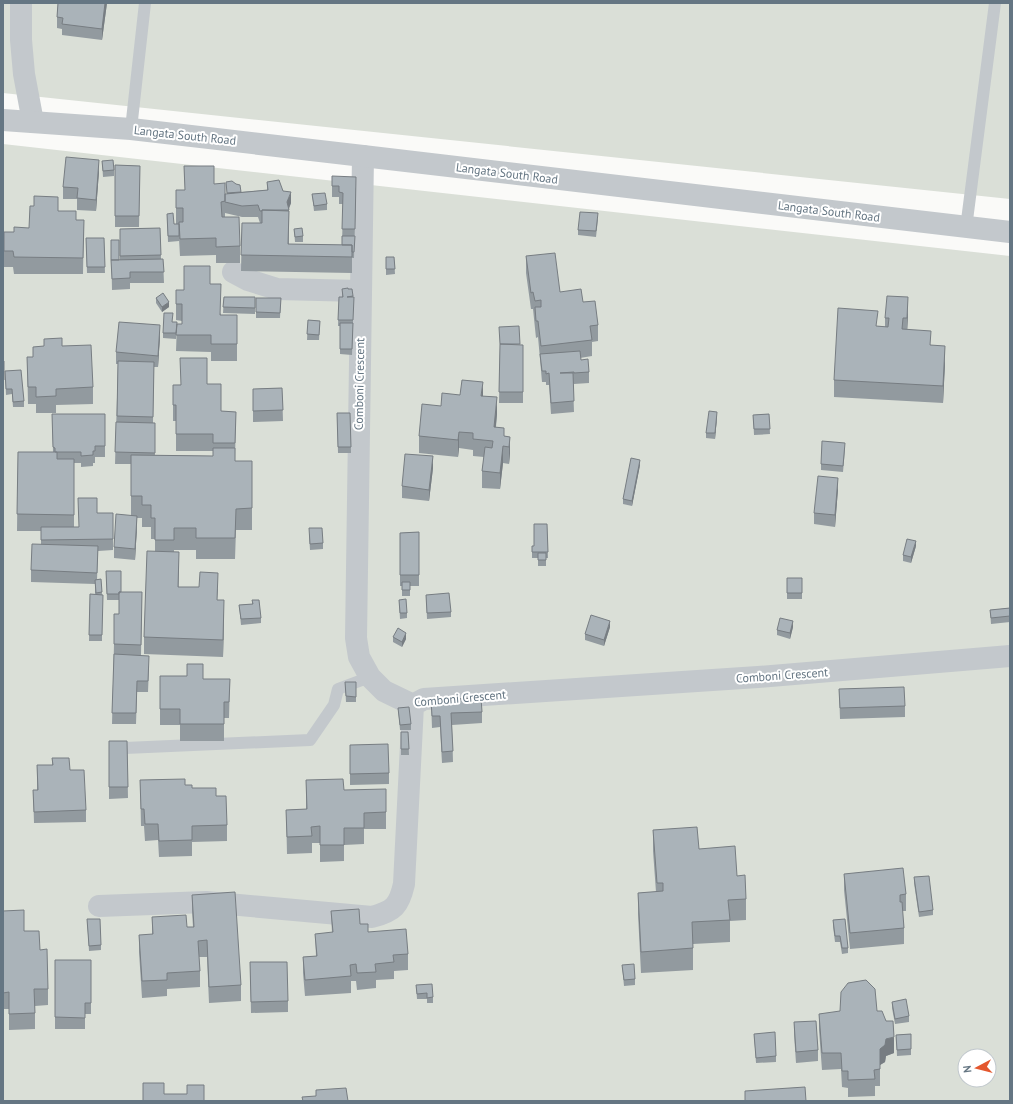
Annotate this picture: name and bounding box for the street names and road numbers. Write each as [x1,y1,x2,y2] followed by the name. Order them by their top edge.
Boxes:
[133,122,237,148] street label: Langata South Road
[455,159,559,187] street label: Langata South Road
[777,197,881,225] street label: Langata South Road
[351,338,367,430] street label: Comboni Crescent
[735,664,829,686] street label: Comboni Crescent
[413,687,507,709] street label: Comboni Crescent

